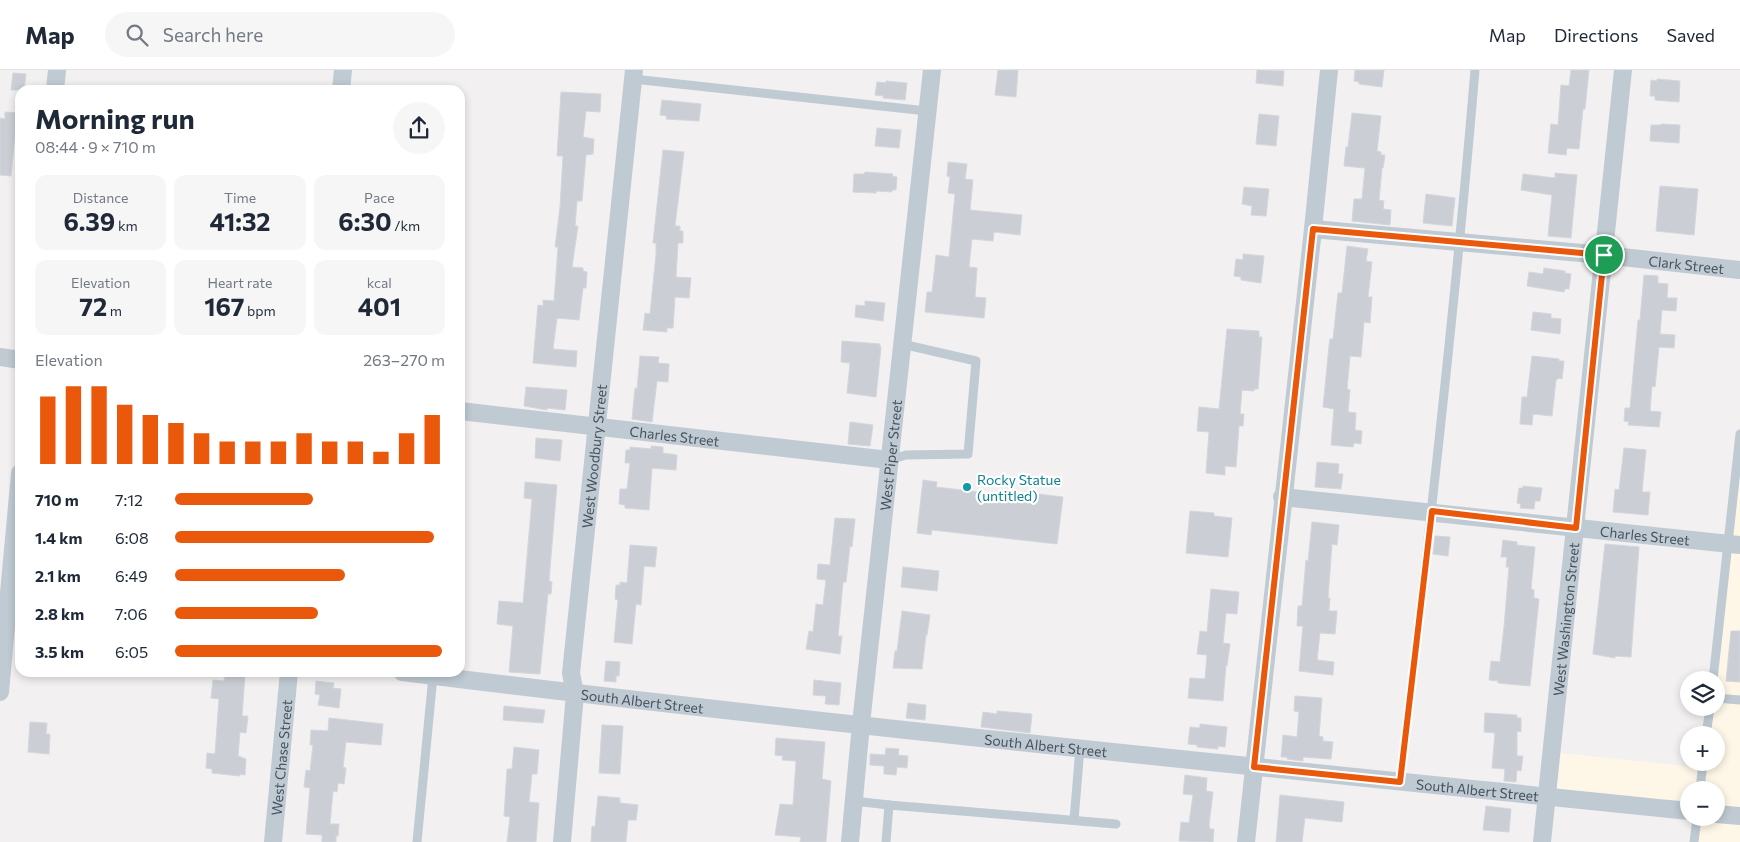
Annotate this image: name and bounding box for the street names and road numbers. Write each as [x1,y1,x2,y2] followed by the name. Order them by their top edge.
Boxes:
[1648,251,1725,277] street label: Clark Street
[578,383,610,529] street label: West Woodbury Street
[876,399,905,511] street label: West Piper Street
[629,422,721,449] street label: Charles Street
[1599,522,1691,548] street label: Charles Street
[1549,541,1582,697] street label: West Washington Street
[580,685,705,716] street label: South Albert Street
[267,698,295,816] street label: West Chase Street
[984,730,1108,760] street label: South Albert Street
[1415,775,1540,804] street label: South Albert Street

